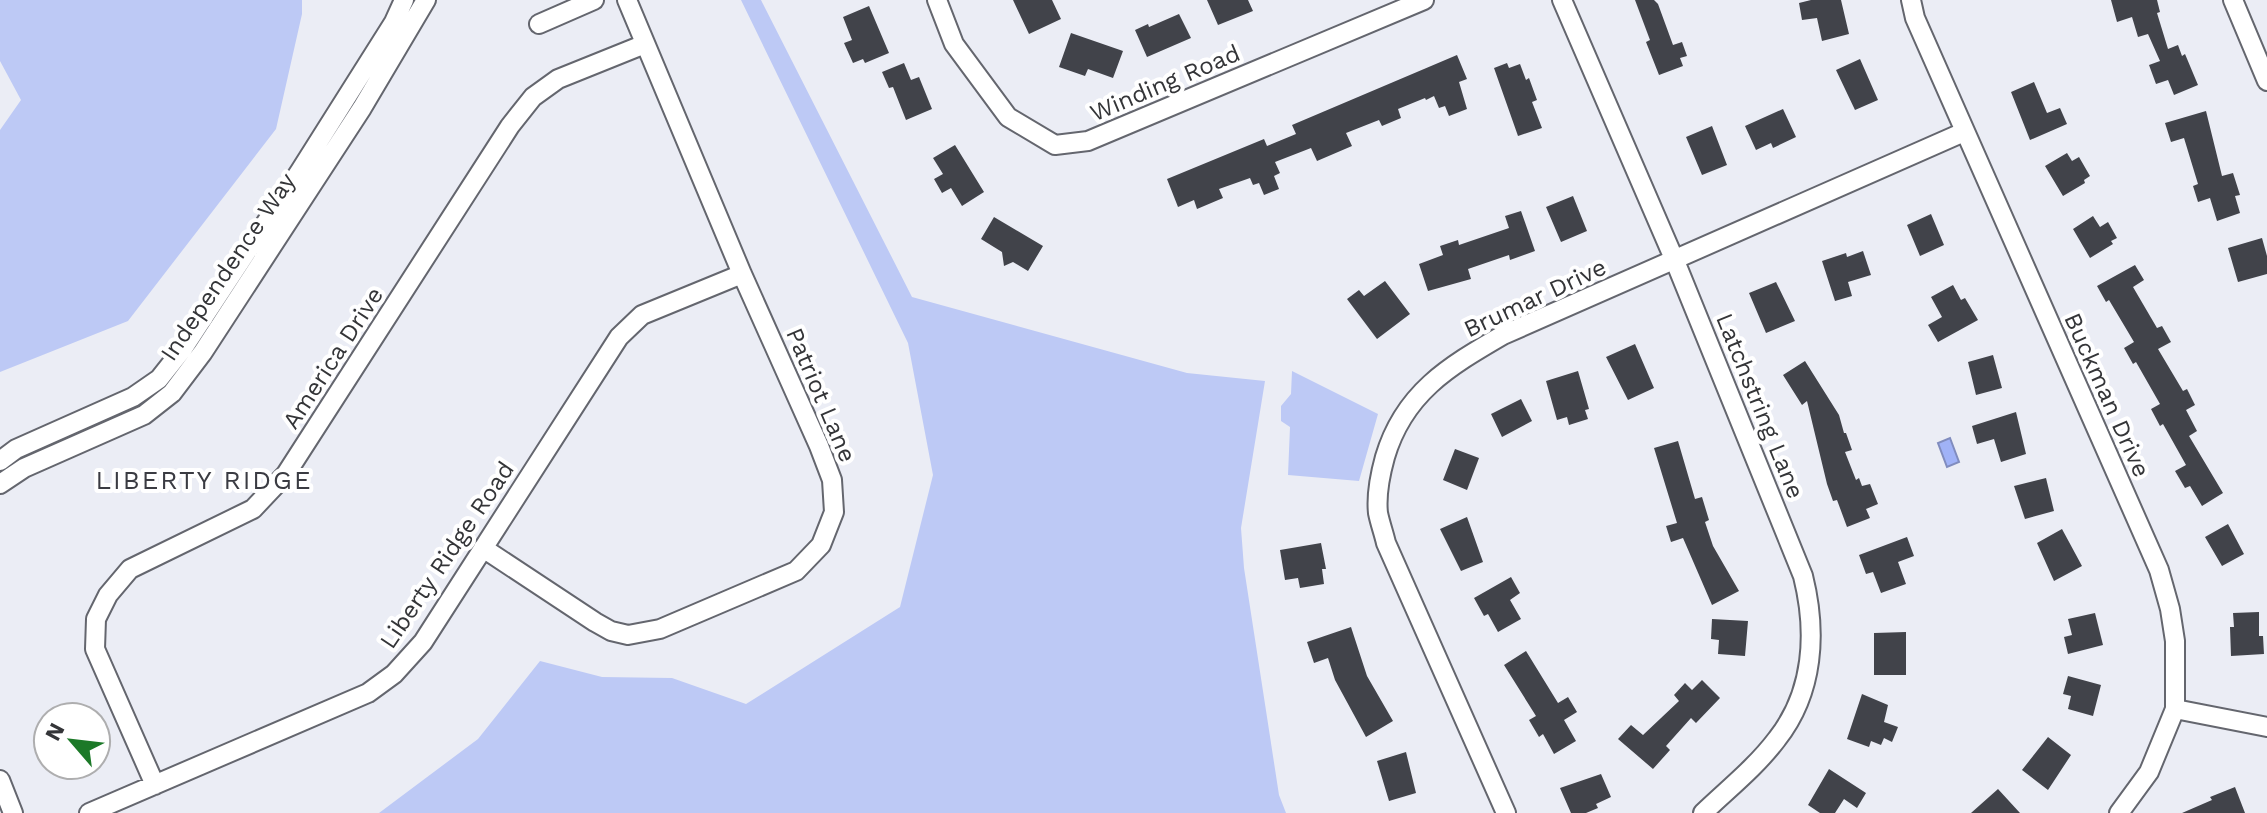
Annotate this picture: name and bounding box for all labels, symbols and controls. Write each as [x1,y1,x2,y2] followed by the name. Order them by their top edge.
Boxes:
[1086,39,1244,127] street label: Winding Road
[155,167,302,366] street label: Independence Way
[1459,253,1611,343] street label: Brumar Drive
[277,282,389,434] street label: America Drive
[1710,309,1810,503] street label: Latchstring Lane
[2058,309,2156,481] street label: Buckman Drive
[780,324,862,466] street label: Patriot Lane
[374,456,520,654] street label: Liberty Ridge Road
[95,465,313,495] district label: LIBERTY RIDGE
[32,701,112,781] north arrow
[40,719,70,745] text: N

